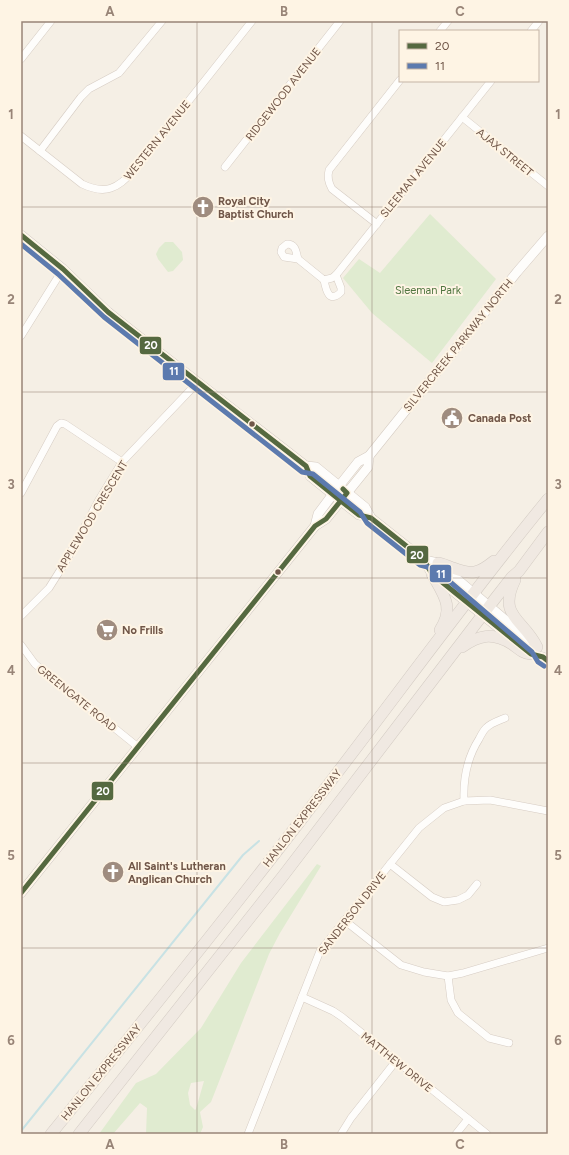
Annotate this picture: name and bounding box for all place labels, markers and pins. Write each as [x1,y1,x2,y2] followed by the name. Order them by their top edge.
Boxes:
[190,194,216,220] church icon: Royal City Baptist Church
[218,195,294,221] place label: Royal City Baptist Church
[439,405,465,431] public building icon: Canada Post
[468,412,532,425] place label: Canada Post
[247,419,257,429] unlabelled marker
[273,567,283,577] unlabelled marker
[94,617,120,643] supermarket icon: No Frills
[122,624,163,637] place label: No Frills
[100,859,126,885] church icon: All Saint's Lutheran Anglican Church
[128,860,226,886] place label: All Saint's Lutheran Anglican Church

